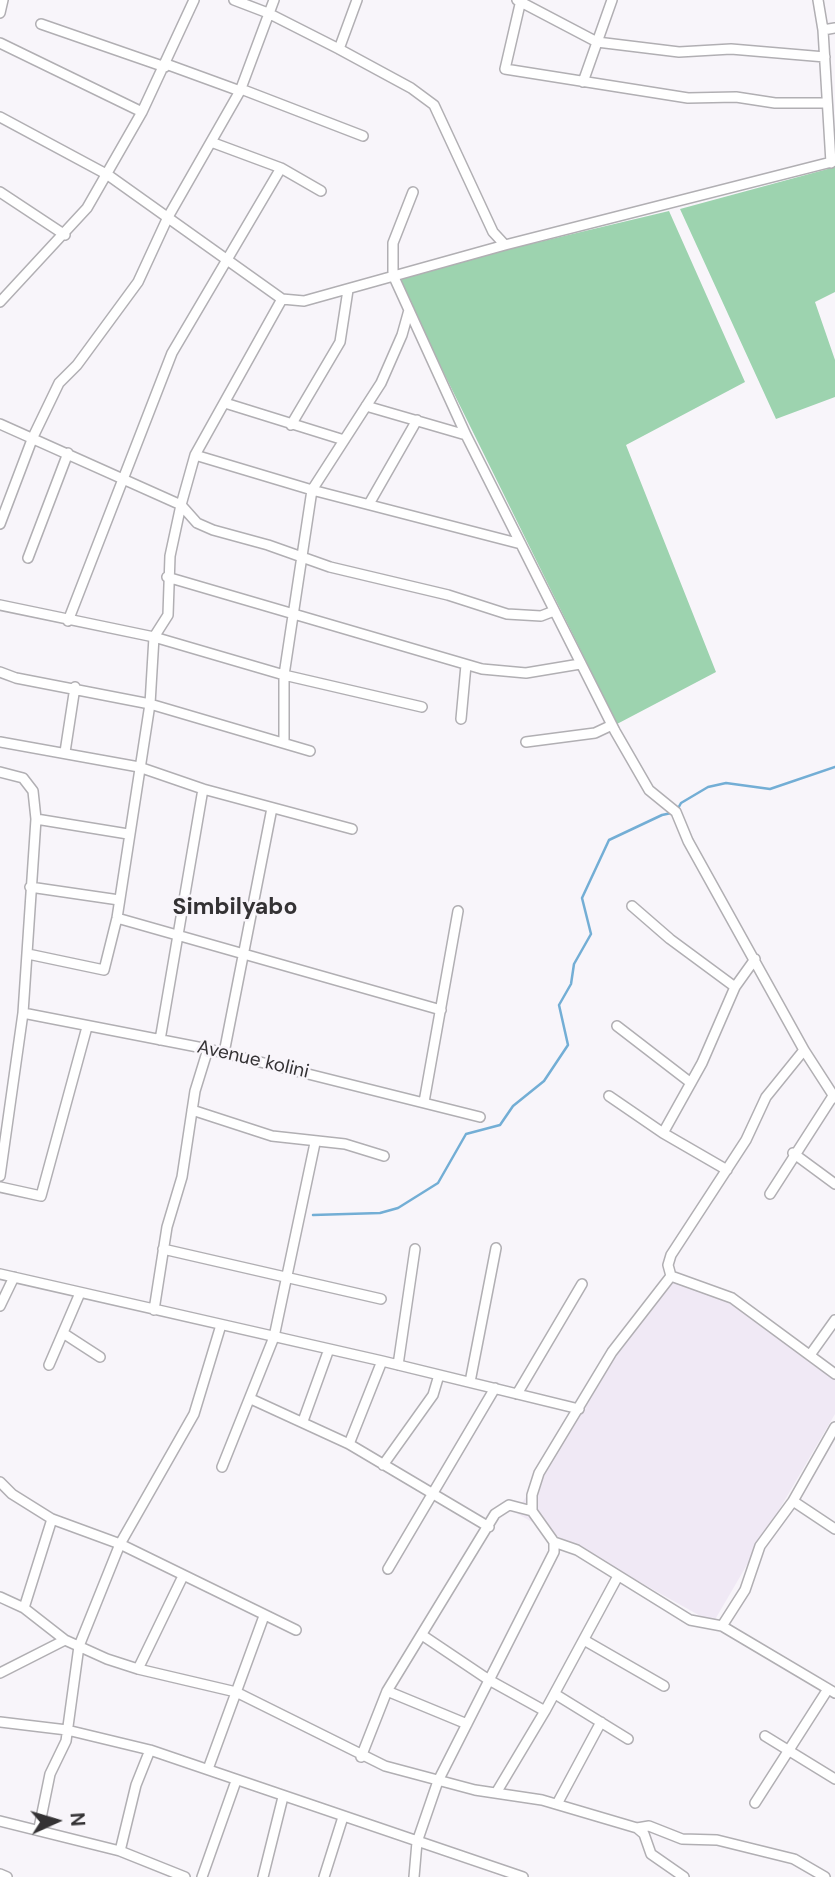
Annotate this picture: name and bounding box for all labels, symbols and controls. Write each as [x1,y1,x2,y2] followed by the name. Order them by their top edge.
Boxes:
[173,894,297,922] district label: Simbilyabo
[195,1036,311,1084] street label: Avenue kolini
[21,1786,91,1856] north arrow
[64,1812,90,1827] text: N

